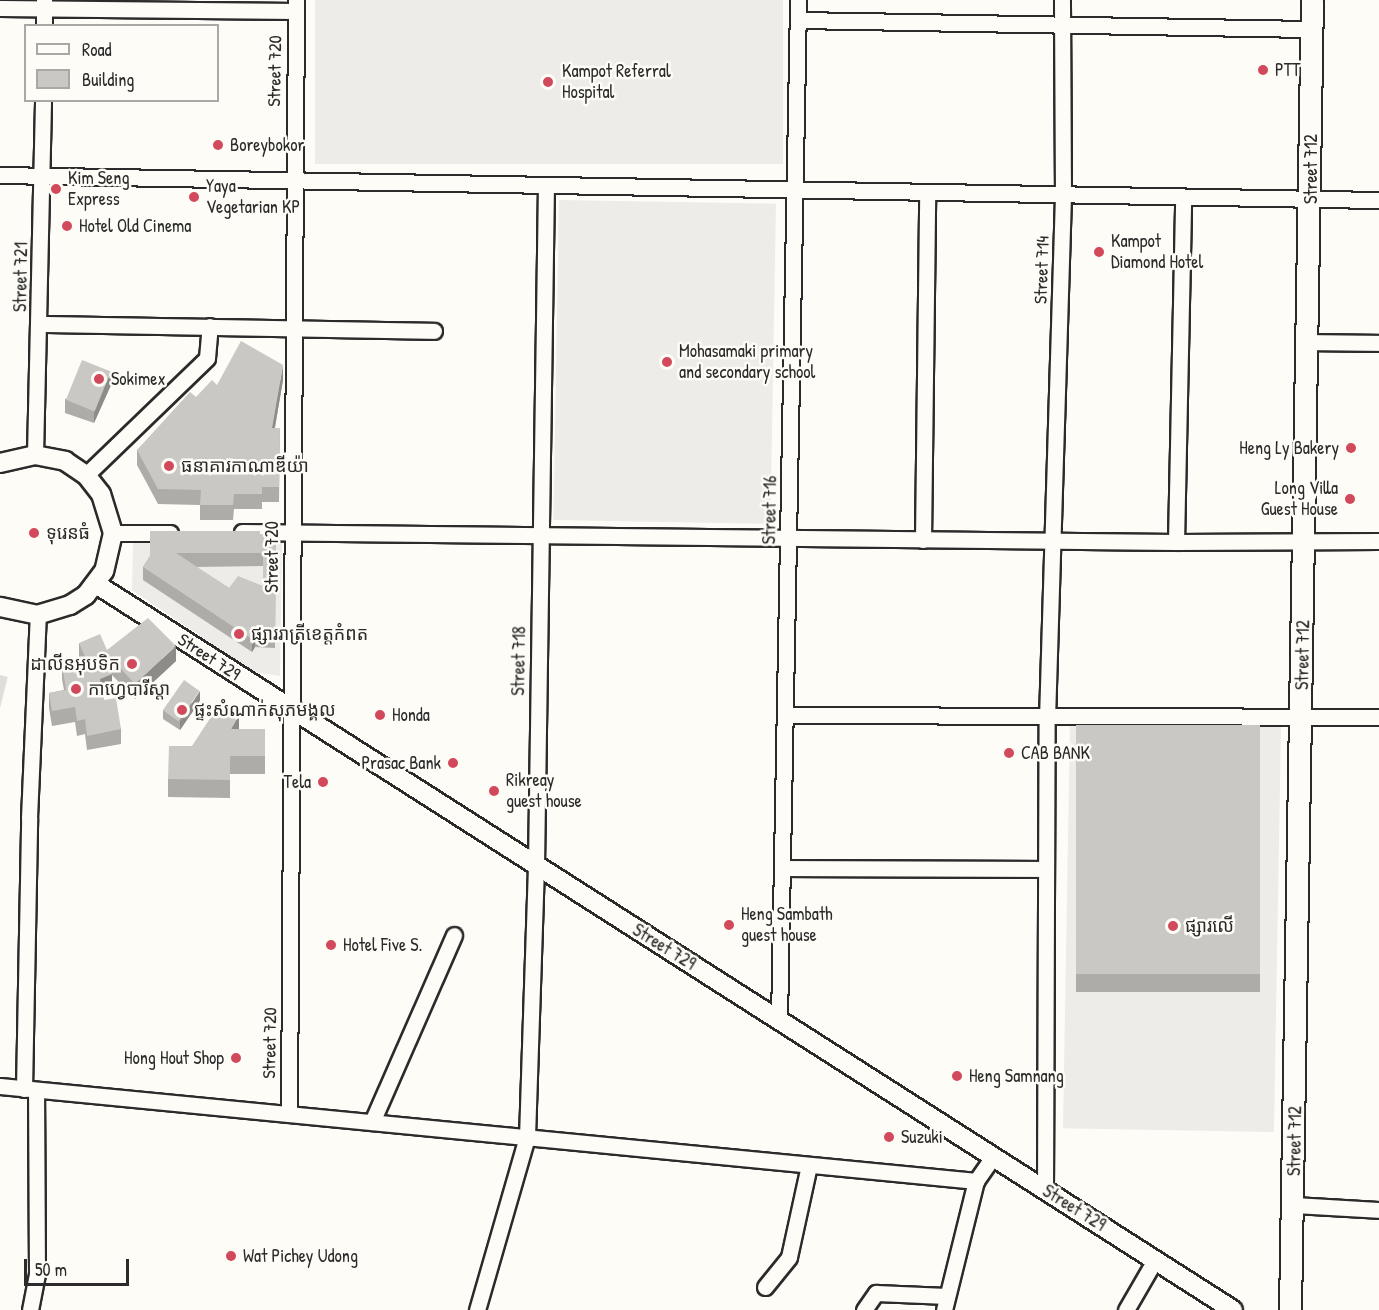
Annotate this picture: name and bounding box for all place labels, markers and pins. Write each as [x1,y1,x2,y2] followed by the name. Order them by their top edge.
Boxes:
[1275,59,1301,81] place label: PTT
[562,61,671,104] place label: Kampot Referral Hospital
[1256,63,1270,77] marker: PTT
[539,73,557,91] marker: Kampot Referral Hospital
[230,134,304,156] place label: Boreybokor
[211,138,225,152] marker: Boreybokor
[68,168,129,210] place label: Kim Seng Express
[206,176,300,219] place label: Yaya Vegetarian KP
[49,182,63,196] marker: Kim Seng Express
[187,190,201,204] marker: Yaya Vegetarian KP
[79,215,191,237] place label: Hotel Old Cinema
[60,219,74,233] marker: Hotel Old Cinema
[1111,231,1203,274] place label: Kampot Diamond Hotel
[1092,245,1106,259] marker: Kampot Diamond Hotel
[679,341,815,384] place label: Mohasamaki primary and secondary school
[660,355,674,369] marker: Mohasamaki primary and secondary school
[111,368,165,390] place label: Sokimex
[92,372,106,386] marker: Sokimex
[1239,437,1339,459] place label: Heng Ly Bakery
[1344,441,1358,455] marker: Heng Ly Bakery
[181,455,309,477] place label: ធនាគារកាណាឌីយ៉ា
[162,459,176,473] marker: ធនាគារកាណាឌីយ៉ា
[1261,478,1338,520] place label: Long Villa Guest House
[1343,492,1357,506] marker: Long Villa Guest House
[46,522,90,544] place label: ទុរេនធំ
[27,526,41,540] marker: ទុរេនធំ
[251,623,368,645] place label: ផ្សាររាត្រីខេត្តកំពត
[232,627,246,641] marker: ផ្សាររាត្រីខេត្តកំពត
[30,653,120,675] place label: ដាលីនអុបទិក
[125,657,139,671] marker: ដាលីនអុបទិក
[88,678,170,700] place label: កាហ្វេបារីស្តា
[69,682,83,696] marker: កាហ្វេបារីស្តា
[194,699,336,721] place label: ផ្ទះសំណាក់សុភមង្គល
[175,703,189,717] marker: ផ្ទះសំណាក់សុភមង្គល
[392,704,430,726] place label: Honda
[373,708,387,722] marker: Honda
[1021,742,1090,764] place label: CAB BANK
[1002,746,1016,760] marker: CAB BANK
[361,752,441,774] place label: Prasac Bank
[446,756,460,770] marker: Prasac Bank
[506,770,582,812] place label: Rikreay guest house
[284,771,311,793] place label: Tela
[316,775,330,789] marker: Tela
[487,784,501,798] marker: Rikreay guest house
[741,904,833,946] place label: Heng Sambath guest house
[1185,915,1234,937] place label: ផ្សារលើ
[722,918,736,932] marker: Heng Sambath guest house
[1166,919,1180,933] marker: ផ្សារលើ
[343,934,422,956] place label: Hotel Five S.
[324,938,338,952] marker: Hotel Five S.
[124,1047,224,1069] place label: Hong Hout Shop
[229,1051,243,1065] marker: Hong Hout Shop
[969,1065,1064,1087] place label: Heng Samnang
[950,1069,964,1083] marker: Heng Samnang
[901,1126,943,1148] place label: Suzuki
[882,1130,896,1144] marker: Suzuki
[243,1245,358,1267] place label: Wat Pichey Udong
[224,1249,238,1263] marker: Wat Pichey Udong

